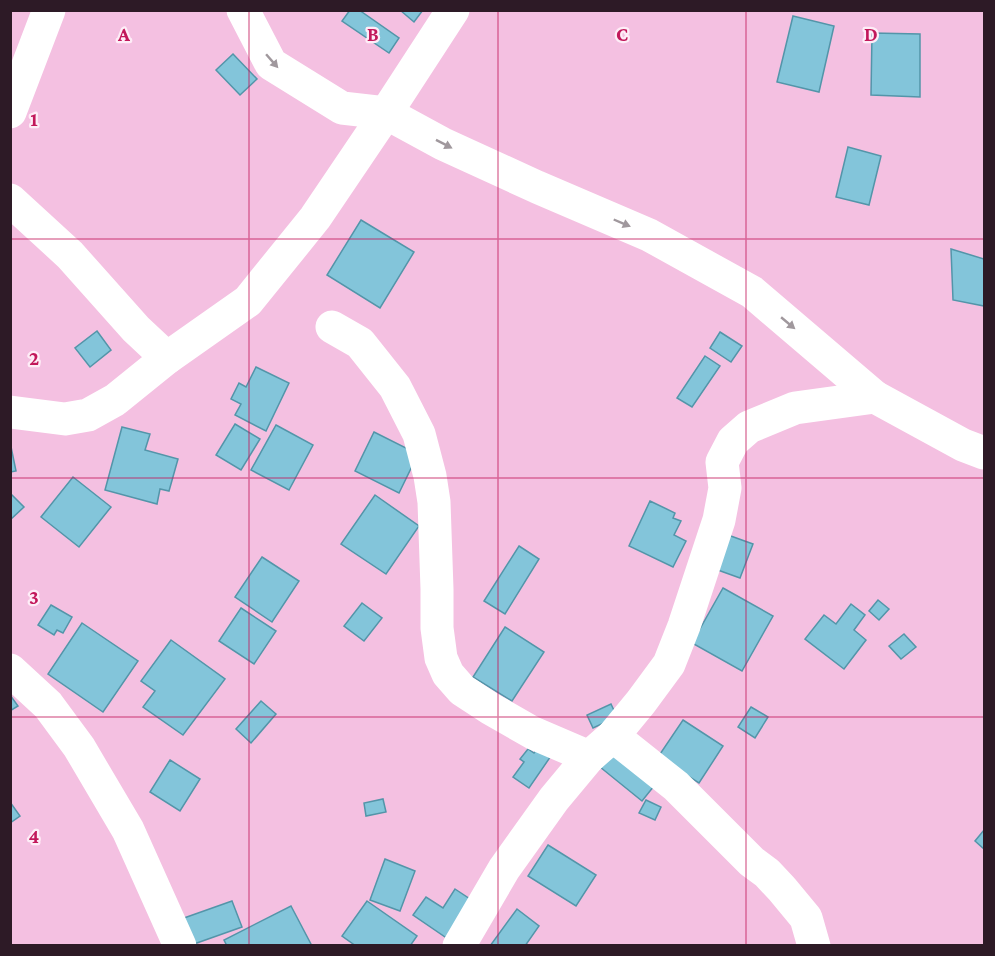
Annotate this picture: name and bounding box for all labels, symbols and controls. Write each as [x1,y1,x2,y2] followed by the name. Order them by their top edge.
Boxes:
[117,23,131,45] text: A
[367,23,379,45] text: B
[616,23,628,45] text: C
[864,23,878,45] text: D
[266,53,279,68] one-way arrow
[30,108,38,130] text: 1
[435,139,452,149] one-way arrow
[613,219,631,228] one-way arrow
[780,317,796,330] one-way arrow
[29,347,39,369] text: 2
[29,586,39,608] text: 3
[29,825,40,847] text: 4

